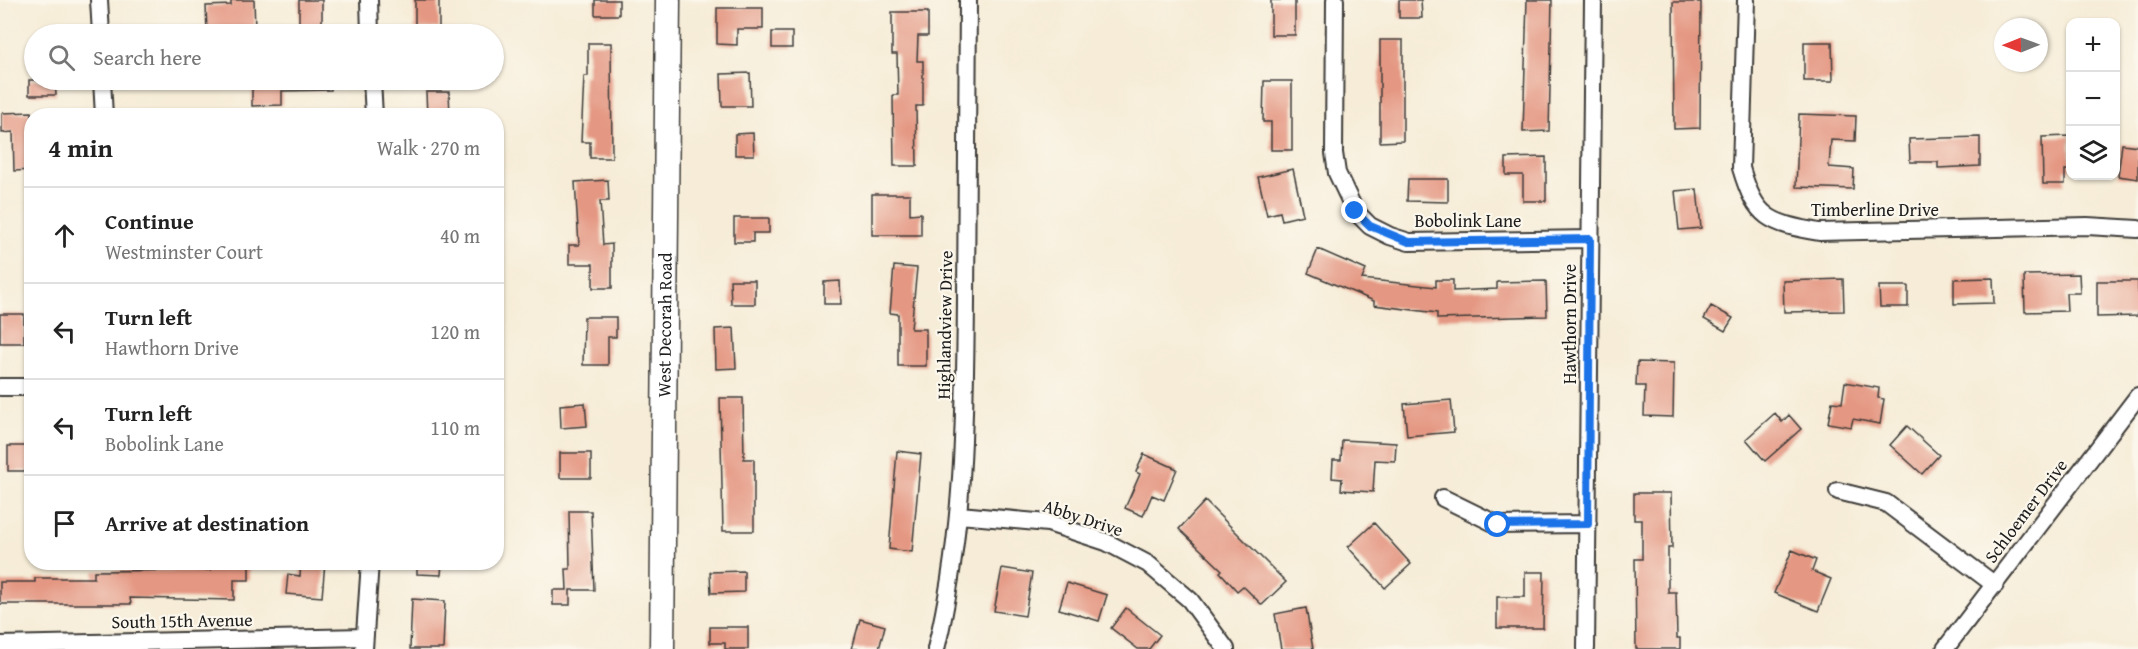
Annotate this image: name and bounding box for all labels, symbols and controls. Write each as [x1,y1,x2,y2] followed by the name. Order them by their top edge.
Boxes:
[1994,18,2048,72] north arrow
[2066,18,2120,180] map controls
[2066,18,2120,72] button: +
[24,24,504,90] search box
[45,41,78,74] icon: search
[93,41,202,73] text: Search here
[2066,72,2120,126] button: −
[2066,126,2120,180] button: layers
[48,128,113,167] text: 4 min
[377,133,480,162] text: Walk · 270 m
[1811,196,1939,223] street label: Timberline Drive
[1341,197,1367,223] route end
[105,205,194,237] text: Continue
[1414,207,1522,234] street label: Bobolink Lane
[48,219,81,252] icon: ahead
[440,221,480,250] text: 40 m
[105,237,263,266] text: Westminster Court
[930,250,959,400] street label: Highlandview Drive
[650,252,679,397] street label: West Decorah Road
[1556,264,1583,384] street label: Hawthorn Drive
[105,301,192,333] text: Turn left
[48,315,81,348] icon: left
[430,317,480,346] text: 120 m
[105,333,239,362] text: Hawthorn Drive
[105,397,192,429] text: Turn left
[48,411,81,444] icon: left
[430,413,480,442] text: 110 m
[105,429,224,458] text: Bobolink Lane
[1977,453,2074,568] street label: Schloemer Drive
[1040,492,1127,543] street label: Abby Drive
[48,507,81,540] icon: arrive
[105,507,309,539] text: Arrive at destination
[1484,511,1510,537] route start
[111,606,253,635] street label: South 15th Avenue

